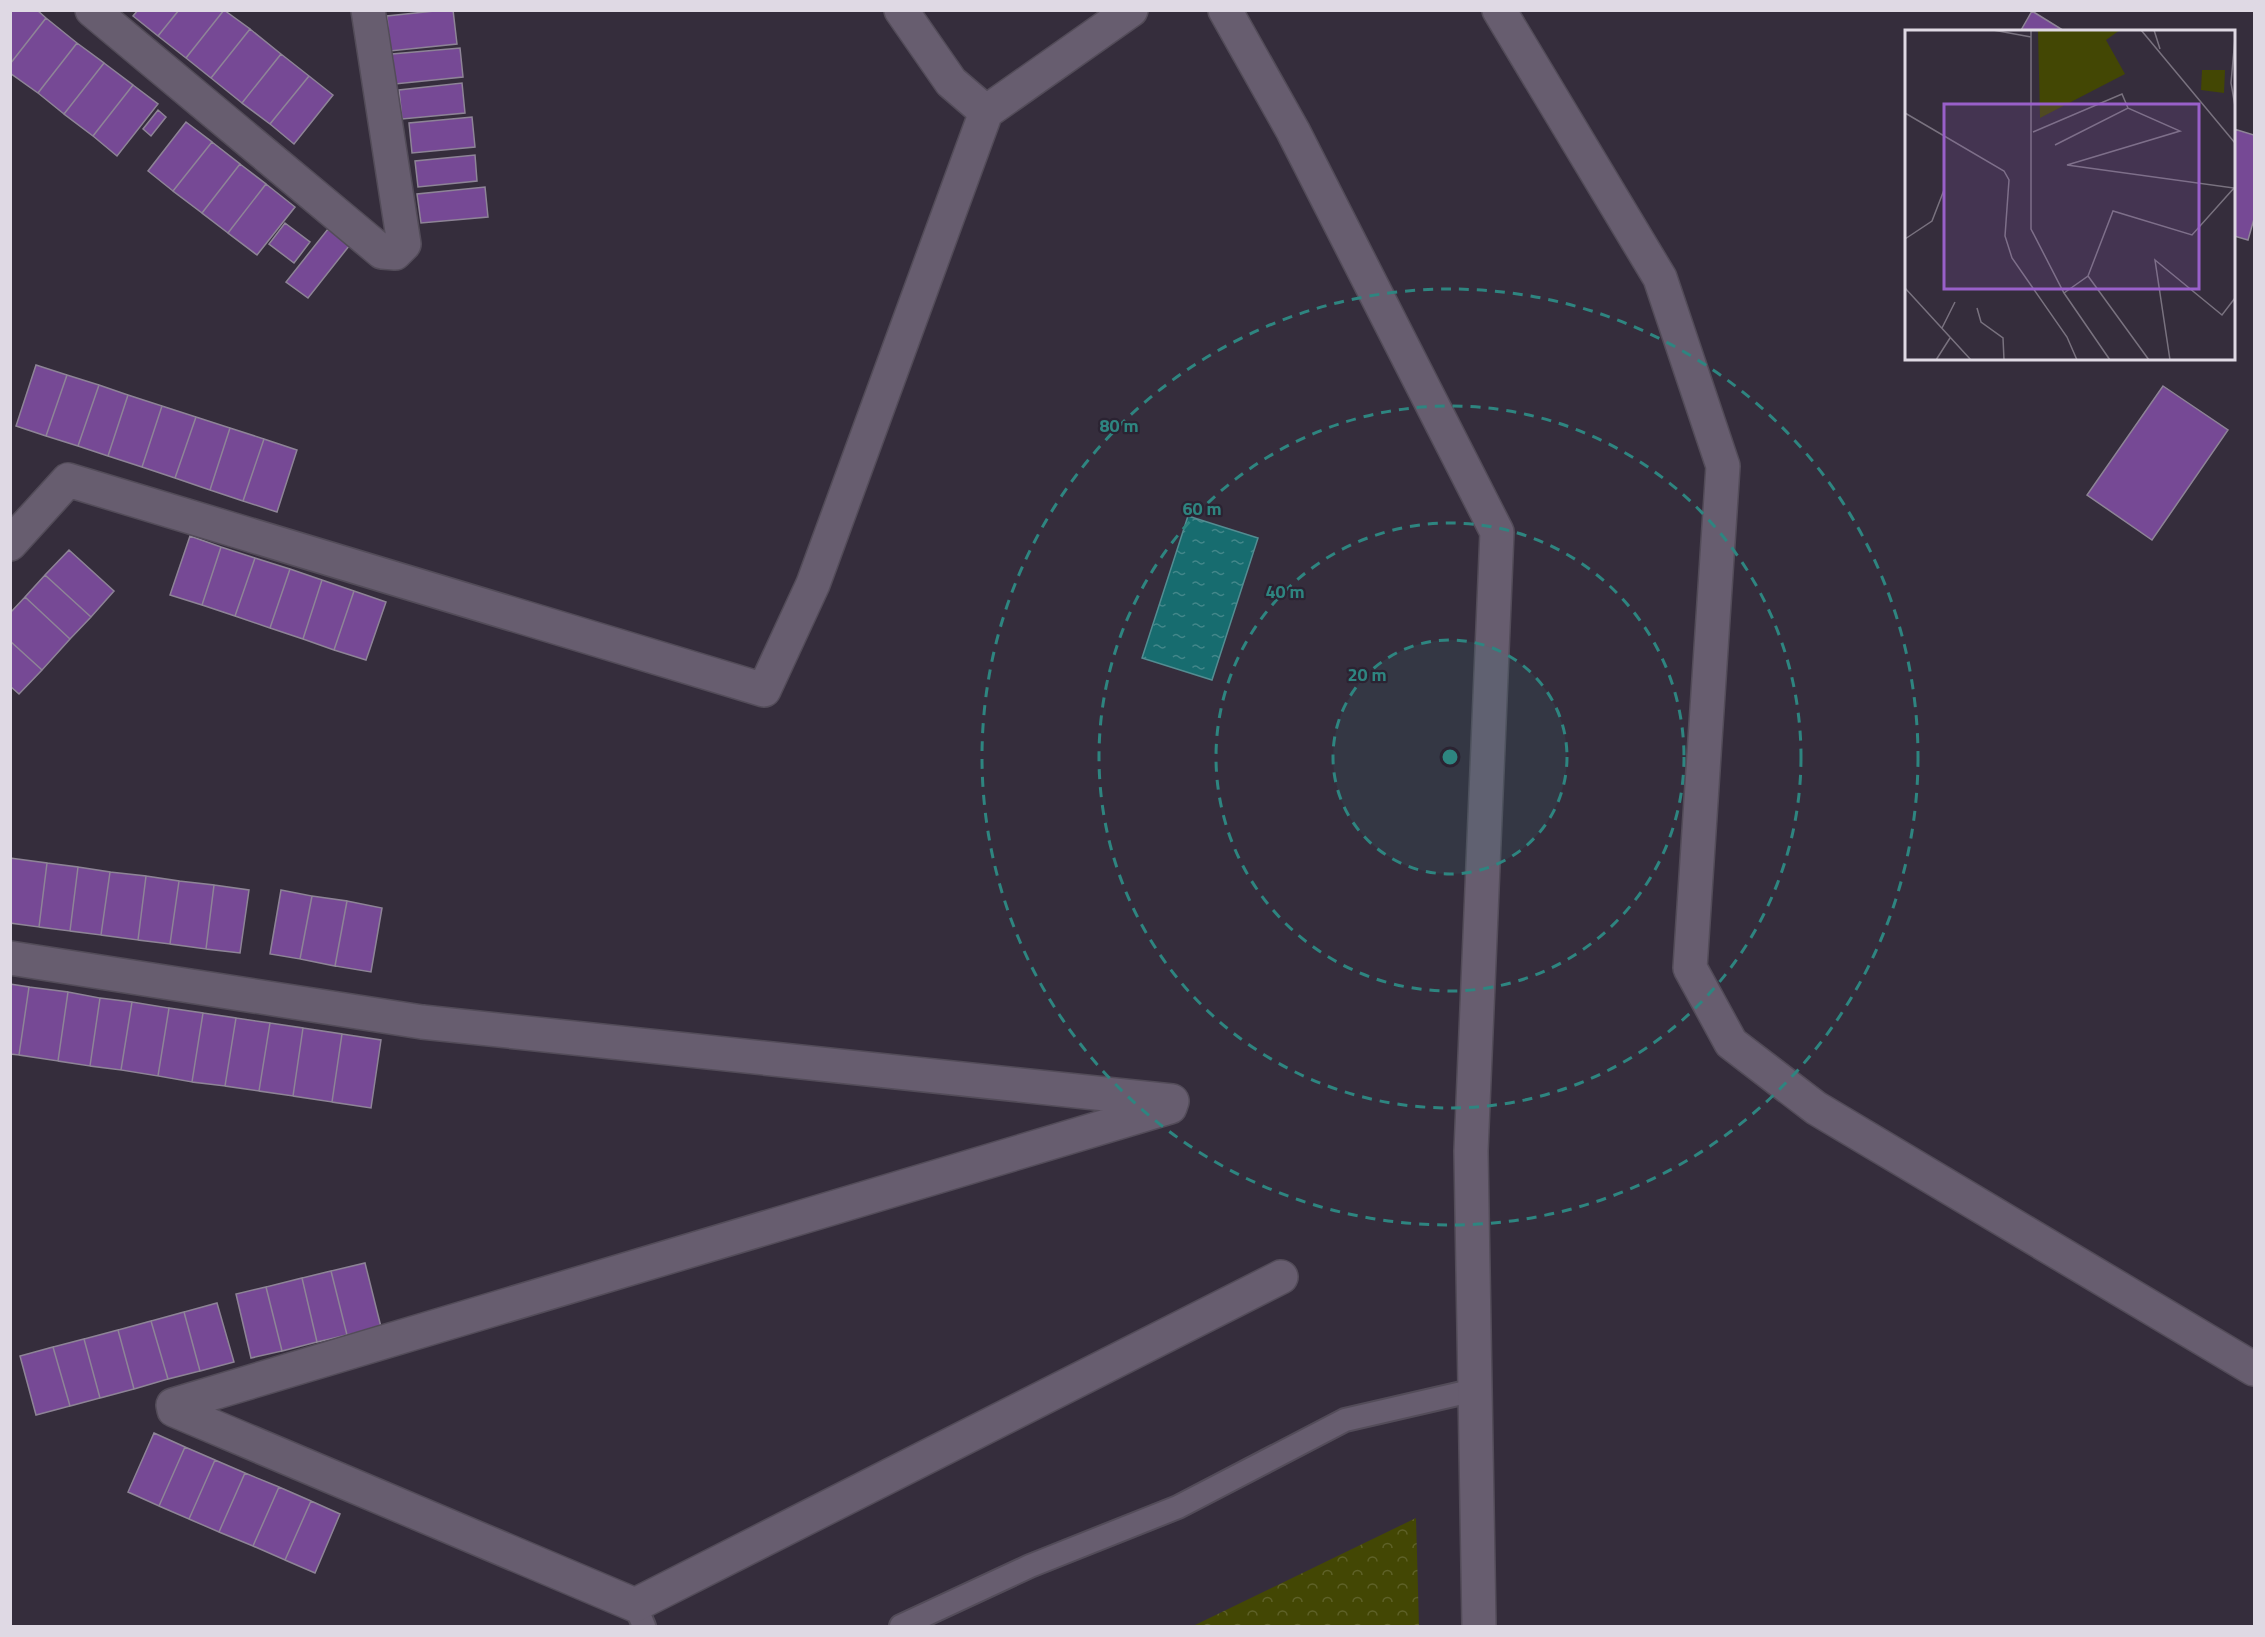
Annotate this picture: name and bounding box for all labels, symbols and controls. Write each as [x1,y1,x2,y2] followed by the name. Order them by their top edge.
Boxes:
[1905,30,2235,360] inset map
[1099,412,1139,439] text: 80 m
[1182,495,1222,522] text: 60 m
[1265,578,1305,605] text: 40 m
[1347,661,1387,688] text: 20 m
[1440,747,1460,767] centre of rings

